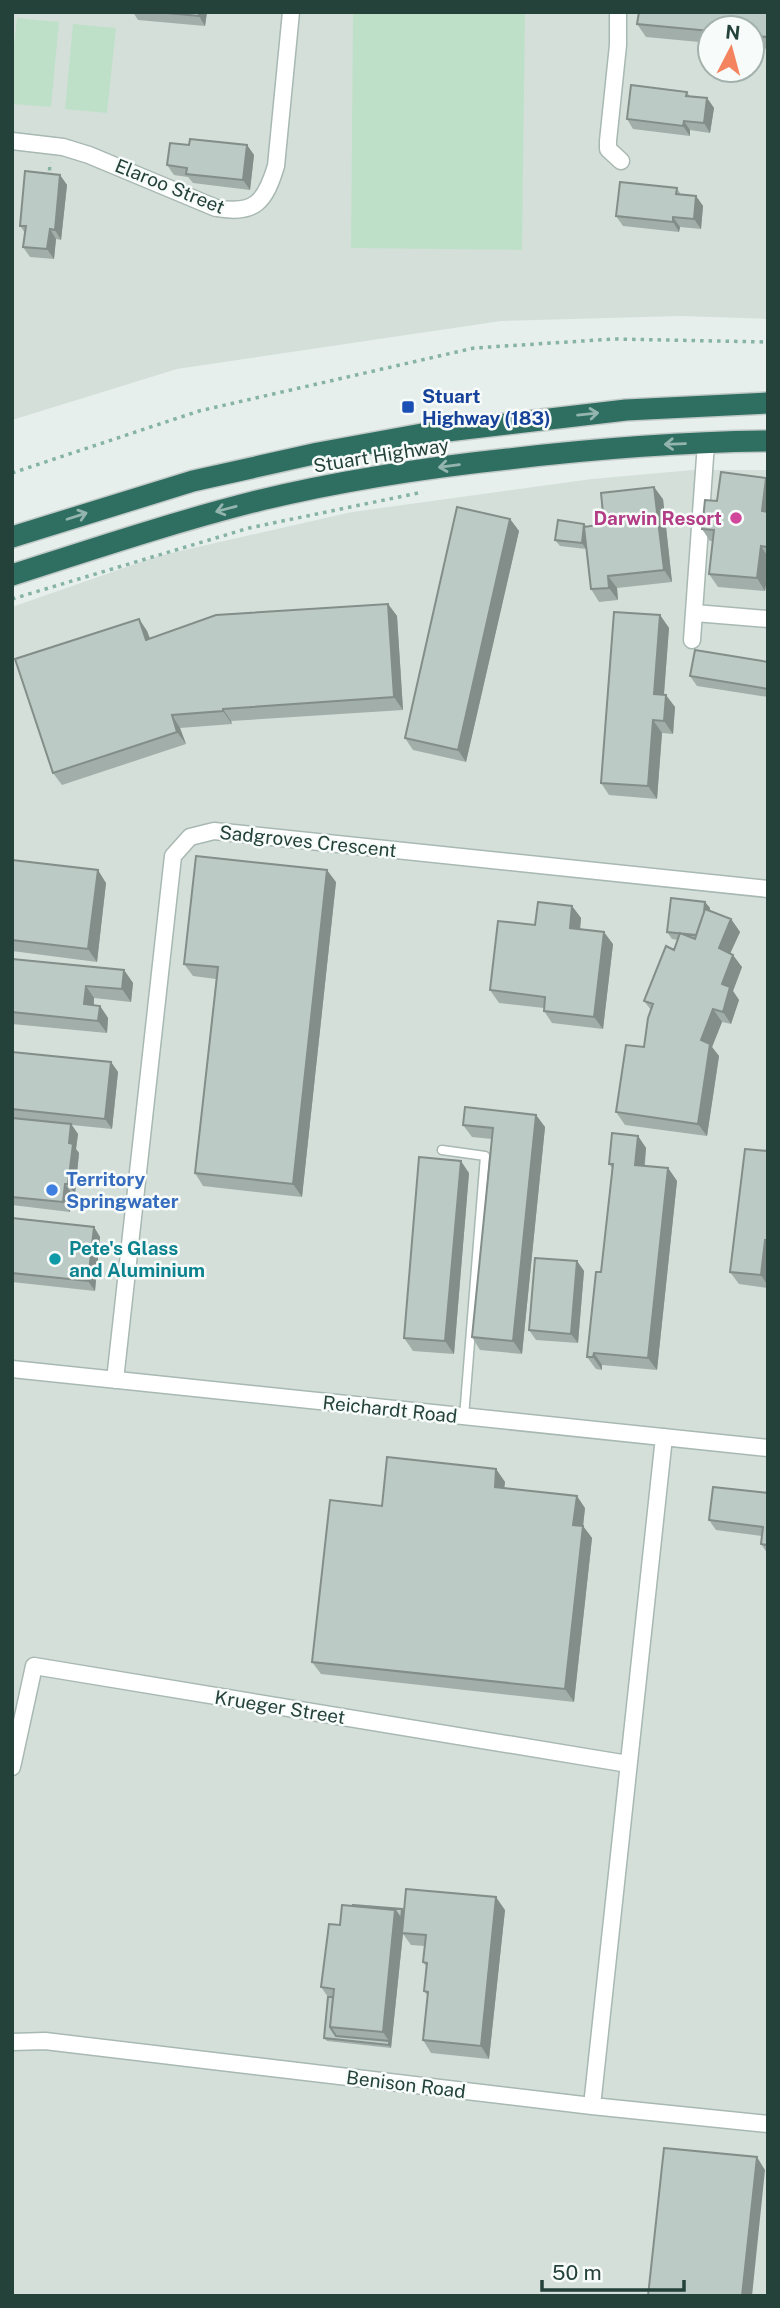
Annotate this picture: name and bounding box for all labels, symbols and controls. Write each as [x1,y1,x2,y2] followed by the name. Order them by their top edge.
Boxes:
[696,14,766,84] north arrow
[724,20,741,44] text: N
[112,154,228,218] street label: Elaroo Street
[422,385,551,429] place label: Stuart Highway (183)
[400,399,416,415] marker: Stuart Highway (183)
[576,407,598,420] one-way arrow
[312,433,450,477] street label: Stuart Highway
[664,438,687,451] one-way arrow
[438,459,460,472] one-way arrow
[215,504,237,517] one-way arrow
[593,507,722,529] place label: Darwin Resort
[66,509,88,521] one-way arrow
[728,510,744,526] marker: Darwin Resort
[218,821,398,861] street label: Sadgroves Crescent
[66,1168,179,1212] place label: Territory Springwater
[44,1182,60,1198] marker: Territory Springwater
[69,1237,205,1281] place label: Pete's Glass and Aluminium
[47,1251,63,1267] marker: Pete's Glass and Aluminium
[322,1391,458,1427] street label: Reichardt Road
[213,1686,347,1728] street label: Krueger Street
[345,2066,467,2102] street label: Benison Road
[542,2248,684,2292] scale bar
[552,2260,602,2285] text: 50 m

